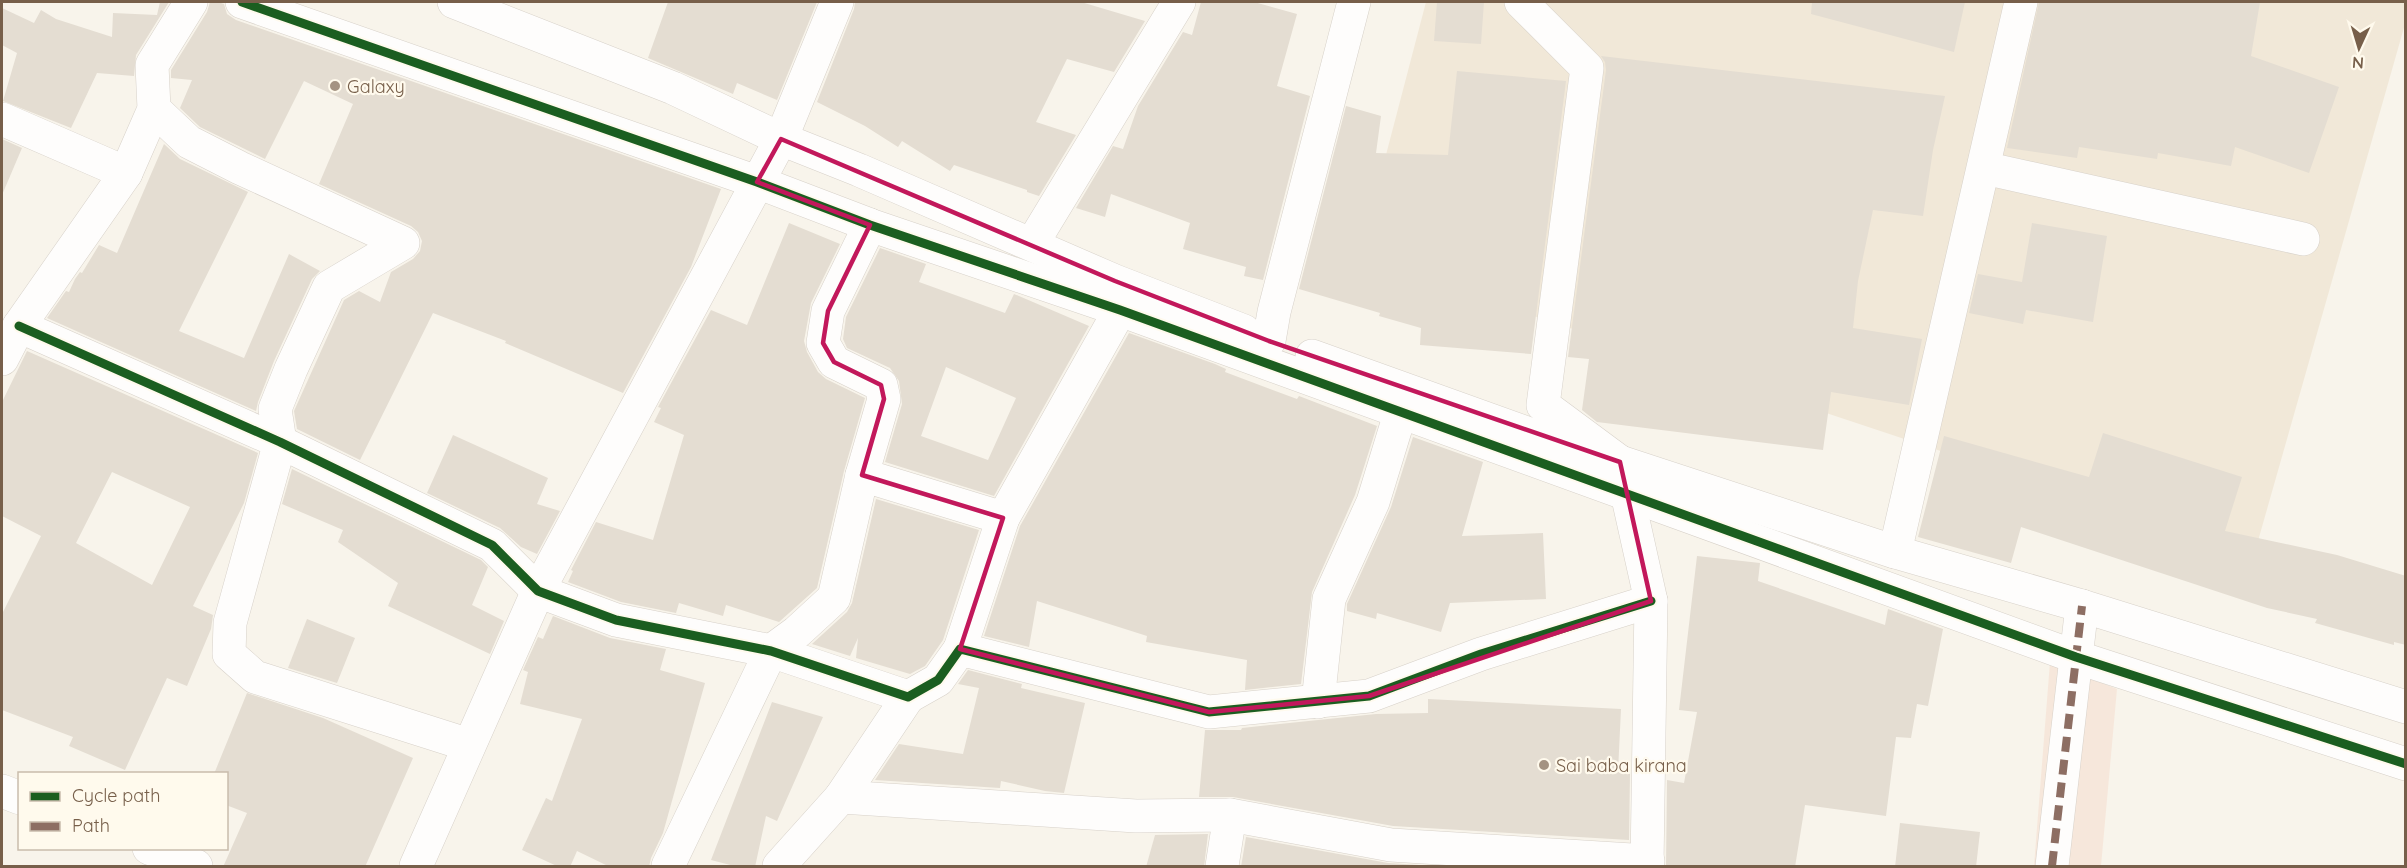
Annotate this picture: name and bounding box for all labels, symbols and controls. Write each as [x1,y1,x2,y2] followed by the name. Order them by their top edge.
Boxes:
[2329,18,2389,78] north arrow
[2351,53,2365,73] text: N
[347,75,405,98] place label: Galaxy
[328,79,342,93] marker: Galaxy
[1556,754,1687,777] place label: Sai baba kirana
[1537,758,1551,772] marker: Sai baba kirana
[18,772,228,850] legend
[72,784,160,807] text: Cycle path
[72,814,110,837] text: Path

